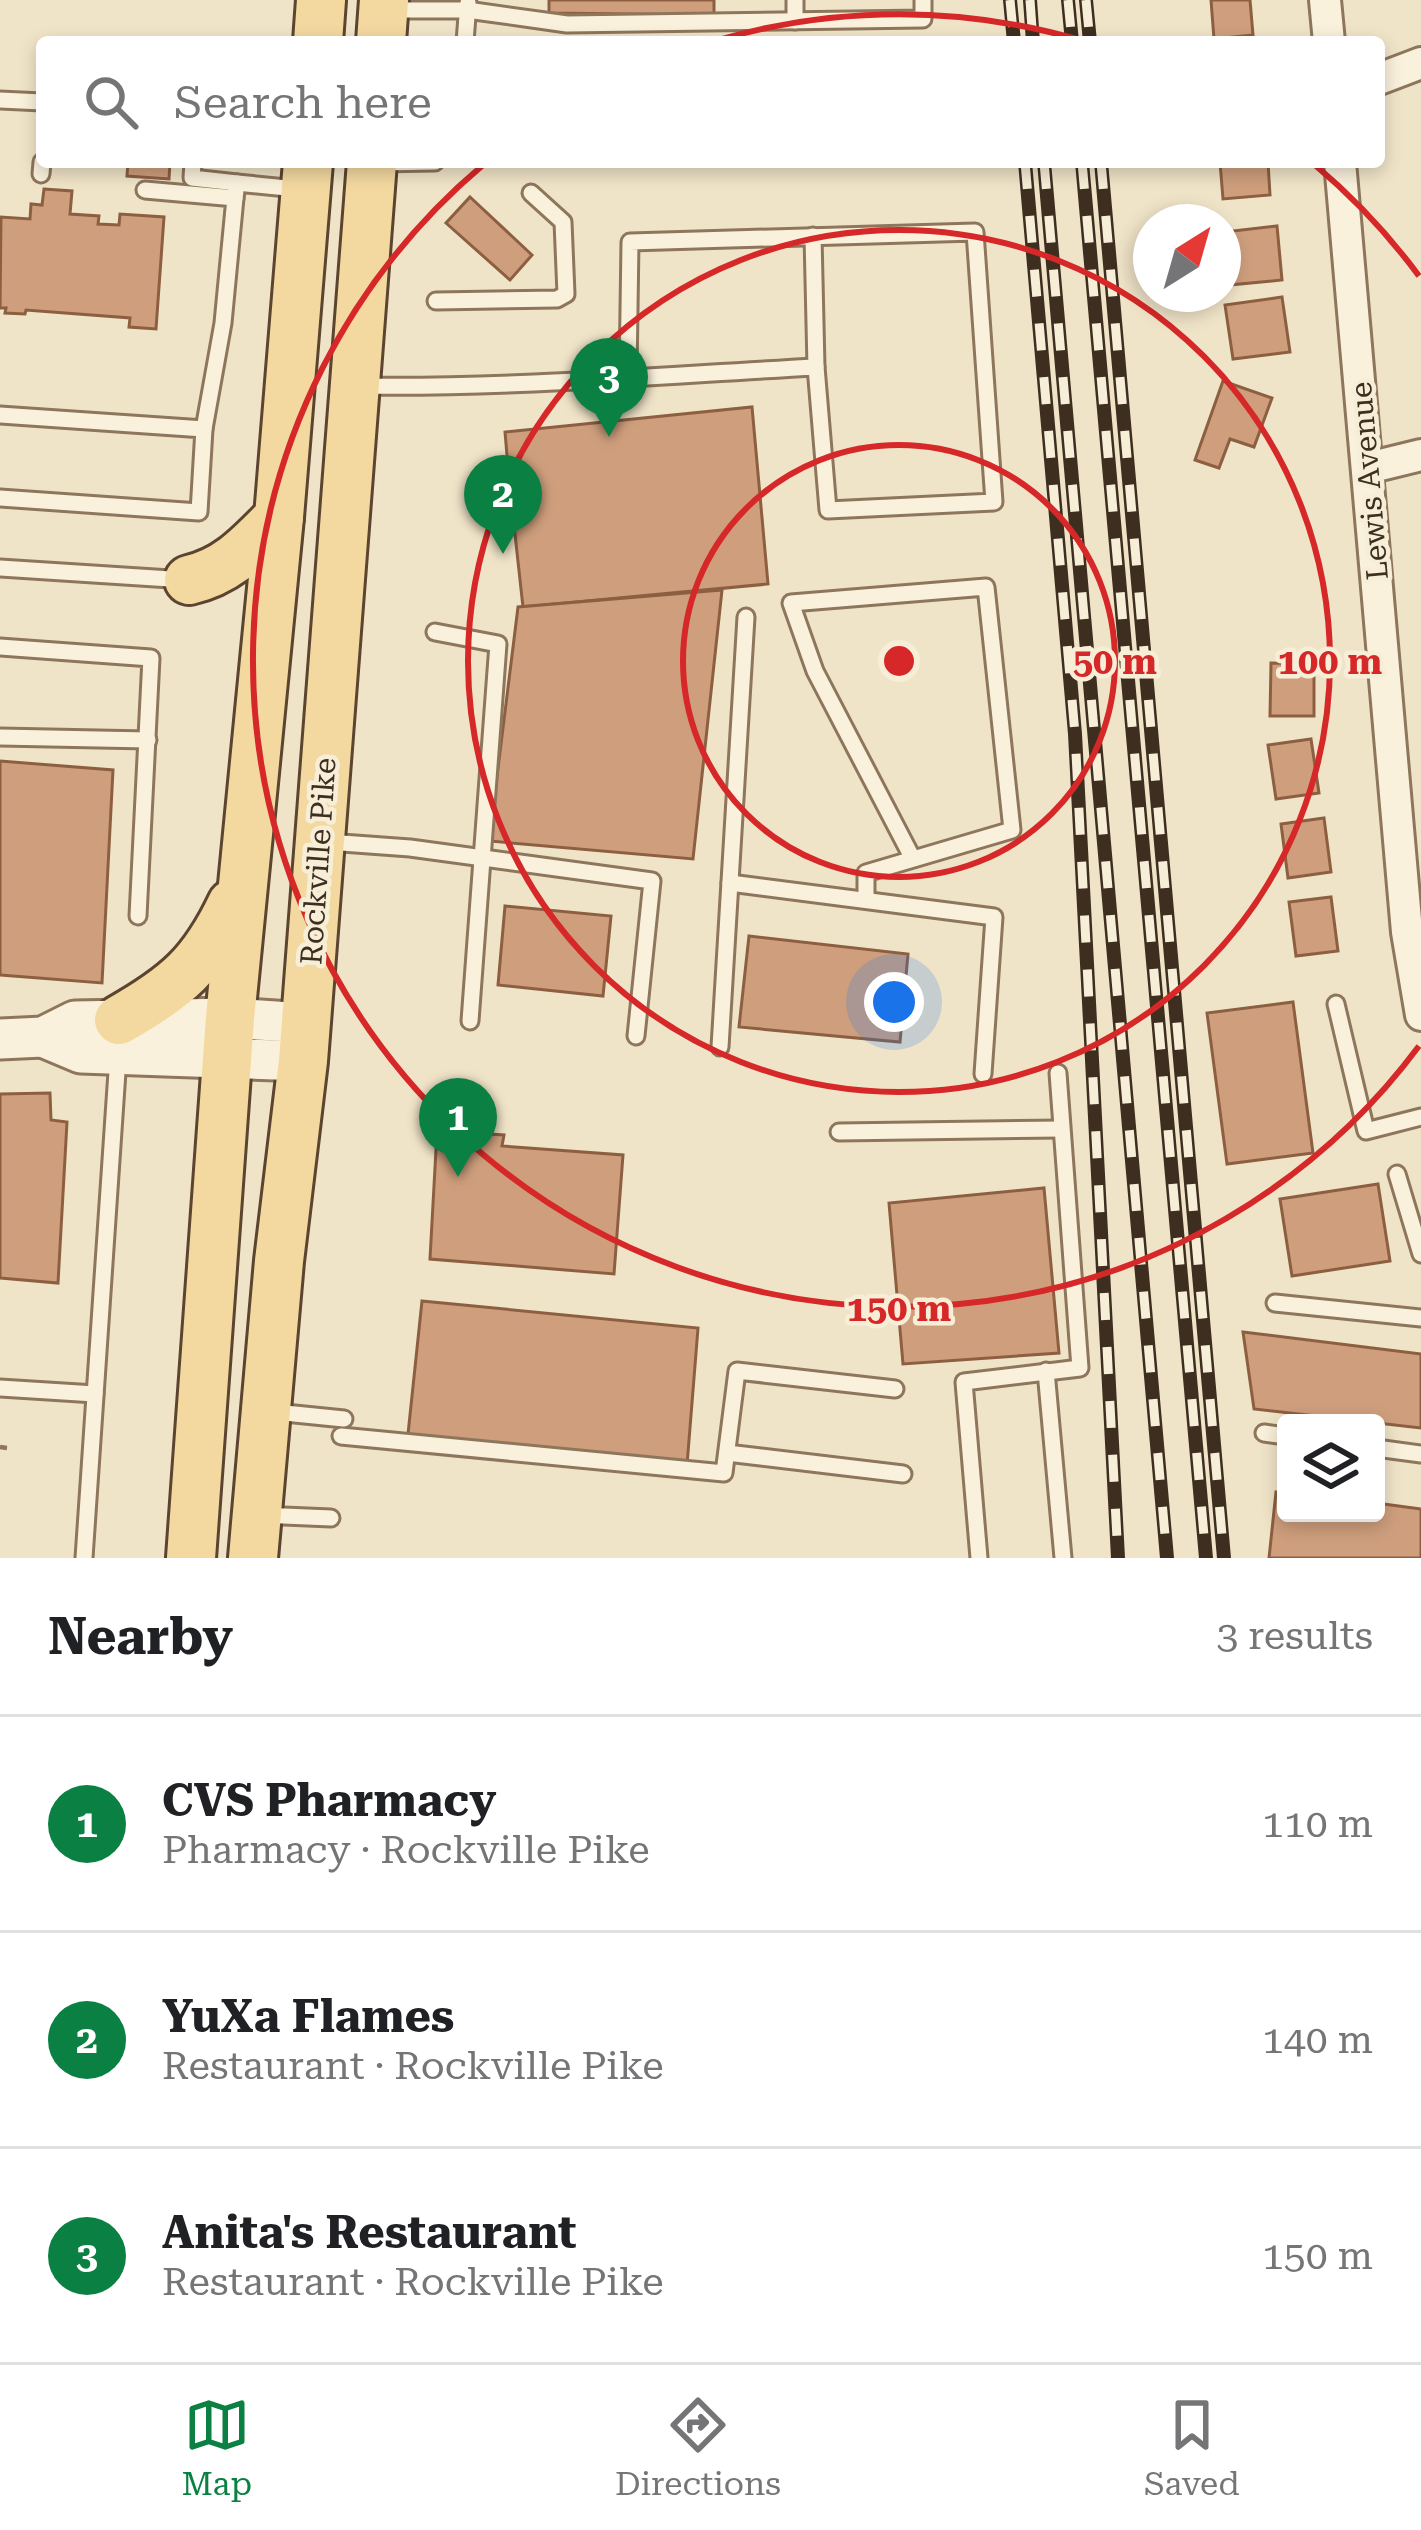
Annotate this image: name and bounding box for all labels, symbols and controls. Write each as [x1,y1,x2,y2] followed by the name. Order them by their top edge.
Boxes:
[36,36,1385,168] search box
[78,69,144,135] icon: search
[174,76,432,129] text: Search here
[1133,204,1241,312] north arrow
[570,338,648,437] pin: 3
[1343,380,1395,582] street label: Lewis Avenue
[464,455,542,554] pin: 2
[878,640,920,682] centre of rings
[1073,641,1157,683] text: 50 m
[1278,641,1382,683] text: 100 m
[293,756,343,966] street label: Rockville Pike
[864,972,924,1032] your location
[419,1078,497,1177] pin: 1
[847,1288,951,1330] text: 150 m
[1277,1414,1385,1522] map controls
[1277,1414,1385,1522] button: layers
[48,1607,233,1666] text: Nearby
[1216,1613,1373,1659] text: 3 results
[162,1774,497,1827] text: CVS Pharmacy
[76,1801,98,1847] text: 1
[1262,1801,1373,1847] text: 110 m
[162,1827,650,1873] text: Pharmacy · Rockville Pike
[162,1990,454,2043] text: YuXa Flames
[76,2017,98,2063] text: 2
[1262,2017,1373,2063] text: 140 m
[162,2043,664,2089] text: Restaurant · Rockville Pike
[162,2206,577,2259] text: Anita's Restaurant
[76,2233,98,2279] text: 3
[1262,2233,1373,2279] text: 150 m
[162,2259,664,2305] text: Restaurant · Rockville Pike
[181,2392,252,2503] tab: Map
[615,2392,781,2503] tab: Directions
[1144,2392,1240,2503] tab: Saved

